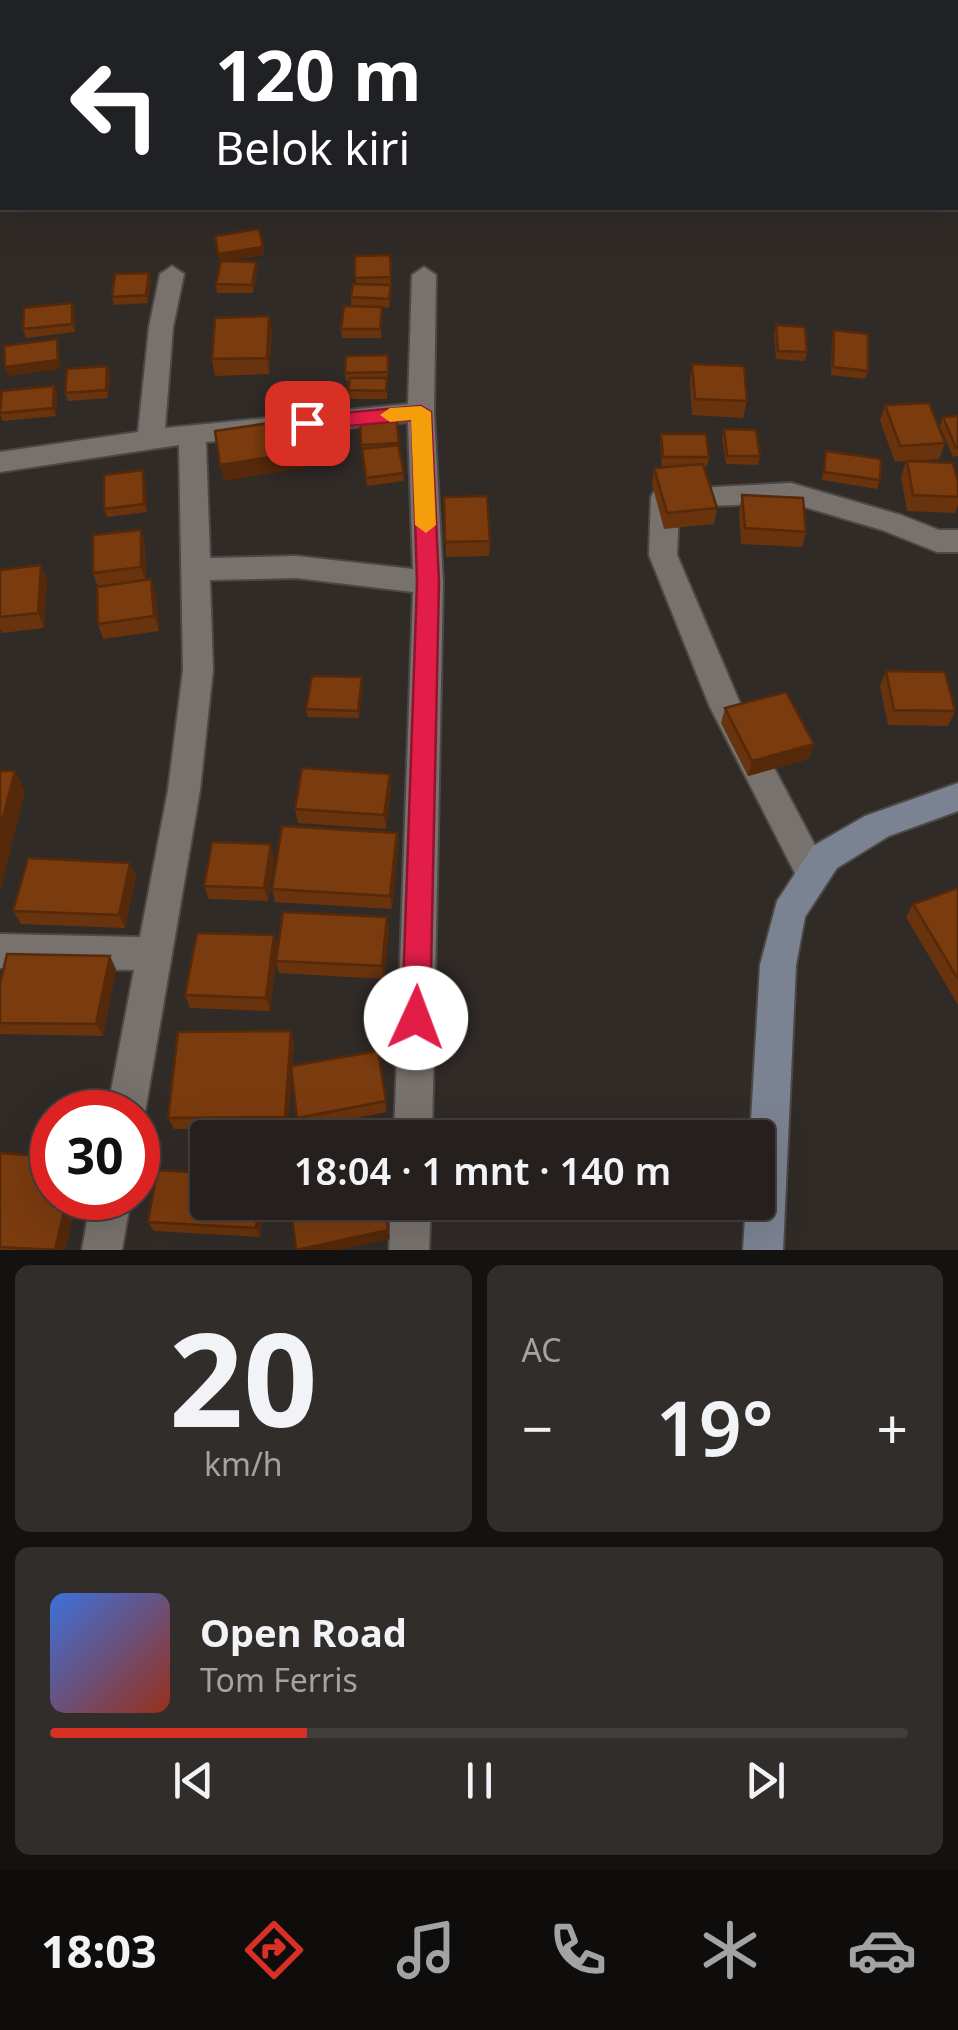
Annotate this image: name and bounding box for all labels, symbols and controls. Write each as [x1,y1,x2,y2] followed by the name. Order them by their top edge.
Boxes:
[215,26,422,122] text: 120 m
[50,40,180,170] icon: left
[215,117,410,178] text: Belok kiri
[265,381,350,466] pin
[280,396,335,451] icon: arrive
[364,966,468,1070] position arrow
[30,1090,160,1220] speed limit sign: 30
[294,1144,671,1196] text: 18:04 · 1 mnt · 140 m
[169,1288,318,1465] text: 20
[522,1328,562,1371] text: AC
[656,1376,774,1478] text: 19°
[522,1390,553,1465] text: −
[877,1390,908,1465] text: +
[204,1442,283,1485] text: km/h
[200,1606,407,1658] text: Open Road
[200,1658,358,1701] text: Tom Ferris
[166,1753,221,1808] icon: previous
[452,1753,507,1808] icon: pause
[738,1753,793,1808] icon: next
[239,1915,309,1985] icon: directions
[391,1915,461,1985] icon: music
[543,1915,613,1985] icon: phone
[695,1915,765,1985] icon: climate
[847,1915,917,1985] icon: car
[41,1920,157,1981] text: 18:03

